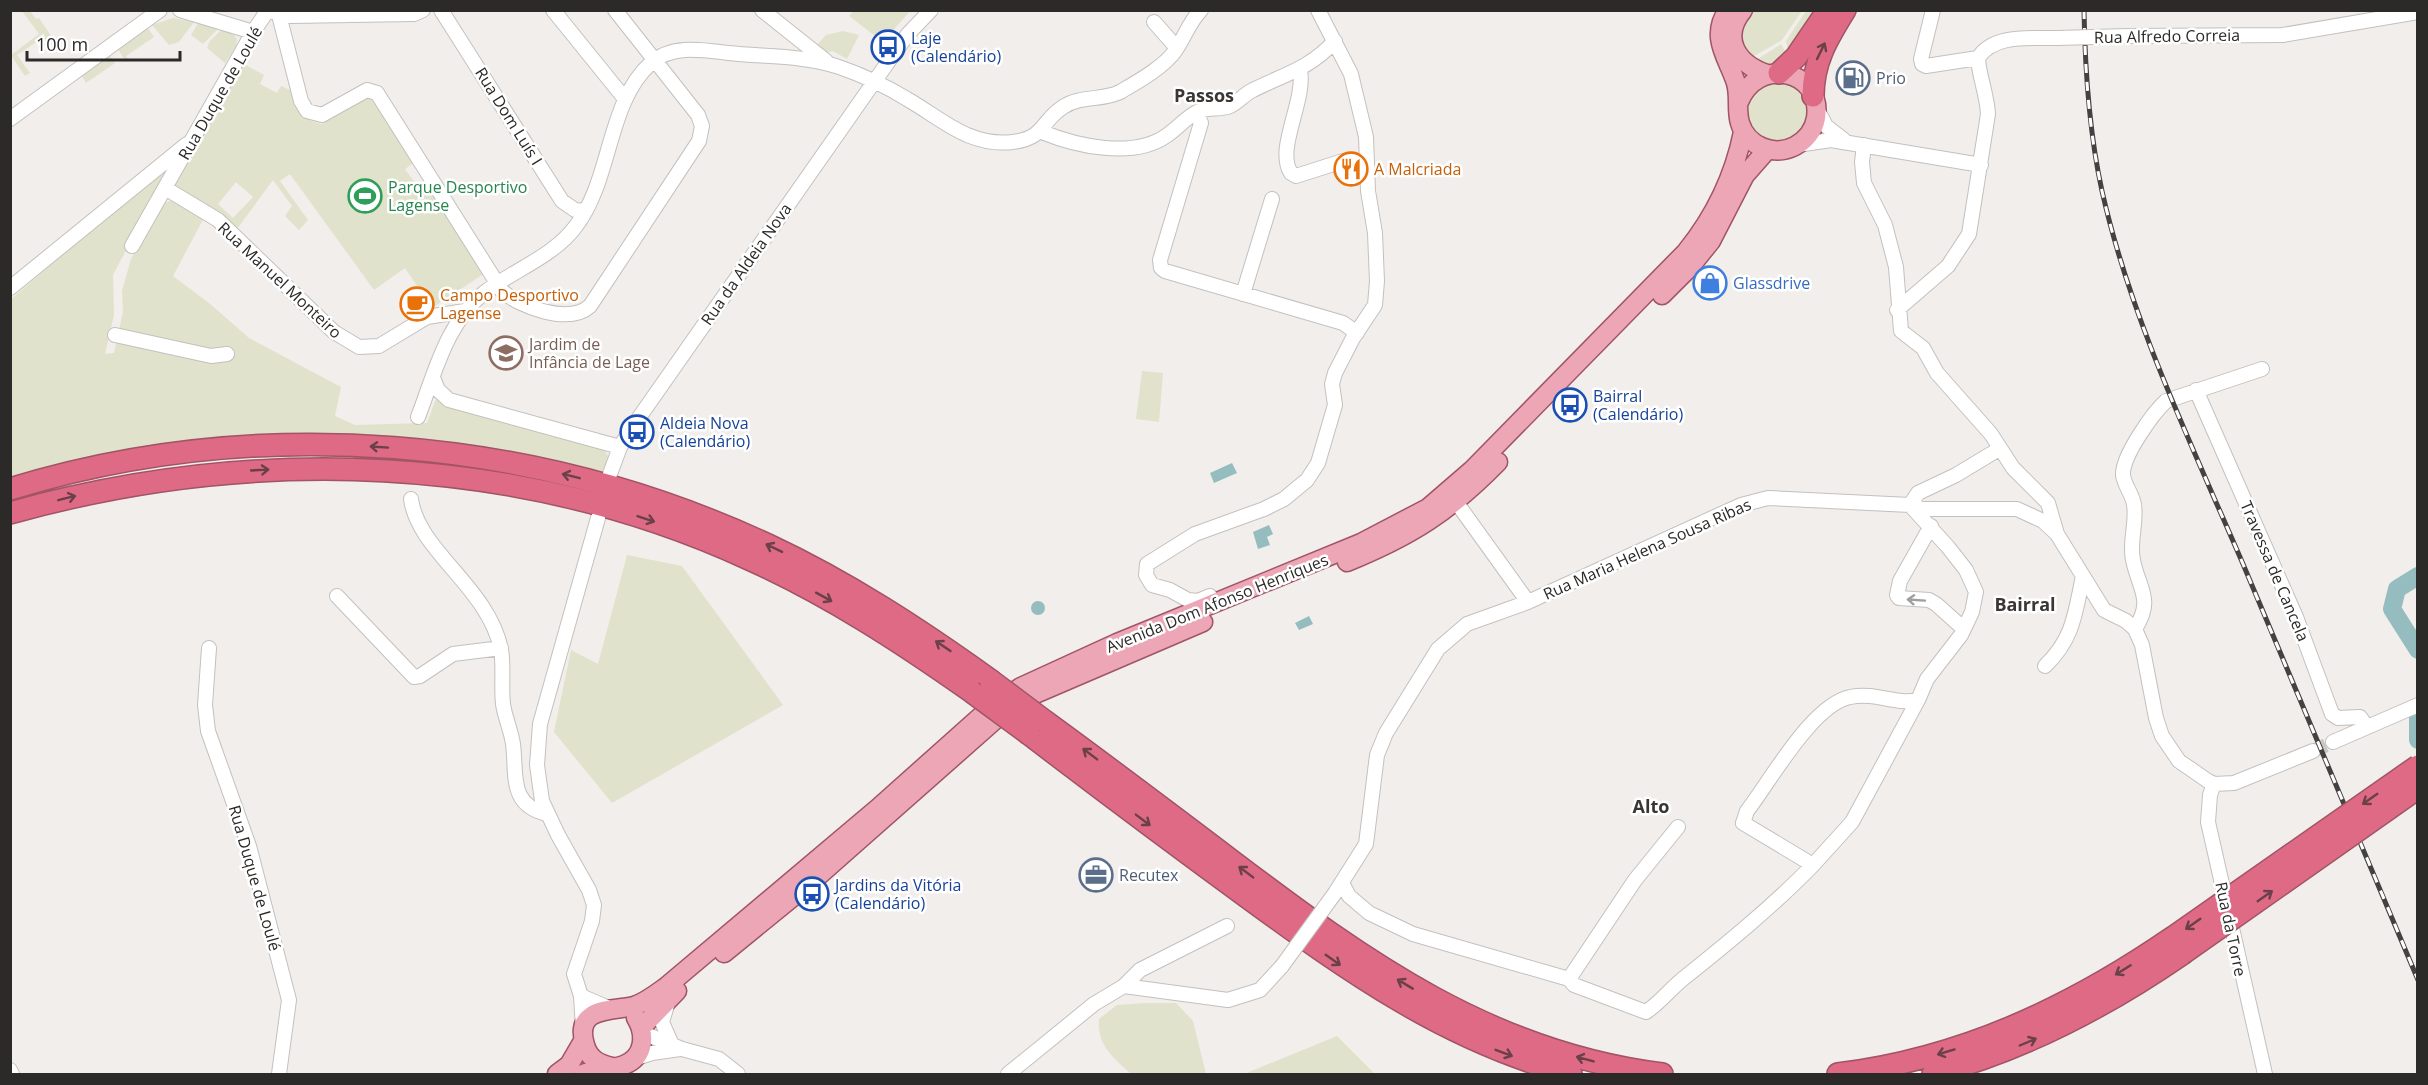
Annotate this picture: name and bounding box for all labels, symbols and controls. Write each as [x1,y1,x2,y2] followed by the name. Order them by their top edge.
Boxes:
[173,22,267,164] street label: Rua Duque de Loulé
[27,24,180,62] scale bar
[2094,24,2240,48] street label: Rua Alfredo Correia
[911,27,1001,67] place label: Laje (Calendário)
[870,29,906,65] bus stop icon: Laje (Calendário)
[36,32,88,56] text: 100 m
[1816,42,1828,60] one-way arrow
[1835,60,1871,96] fuel station icon: Prio
[470,63,548,169] street label: Rua Dom Luís I
[1876,67,1906,89] place label: Prio
[1174,83,1234,107] district label: Passos
[1333,151,1369,187] restaurant icon: A Malcriada
[1374,158,1461,180] place label: A Malcriada
[388,176,527,216] place label: Parque Desportivo Lagense
[347,178,383,214] sports icon: Parque Desportivo Lagense
[696,199,796,329] street label: Rua da Aldeia Nova
[213,217,347,343] street label: Rua Manuel Monteiro
[1692,265,1728,301] shop icon: Glassdrive
[1733,272,1810,294] place label: Glassdrive
[440,284,579,324] place label: Campo Desportivo Lagense
[399,286,435,322] cafe icon: Campo Desportivo Lagense
[527,333,650,373] place label: Jardim de Infância de Lage
[488,335,524,371] school or university icon: Jardim de Infância de Lage
[1593,385,1683,425] place label: Bairral (Calendário)
[1552,387,1588,423] bus stop icon: Bairral (Calendário)
[660,412,750,452] place label: Aldeia Nova (Calendário)
[619,414,655,450] bus stop icon: Aldeia Nova (Calendário)
[369,441,389,452] one-way arrow
[249,464,269,475] one-way arrow
[562,469,581,481] one-way arrow
[57,491,76,503] one-way arrow
[1540,493,1754,605] street label: Rua Maria Helena Sousa Ribas
[2235,497,2315,645] street label: Travessa de Cancela
[636,514,655,525] one-way arrow
[766,542,784,554] one-way arrow
[1103,548,1331,658] street label: Avenida Dom Afonso Henriques
[815,591,832,603] one-way arrow
[1994,592,2056,616] district label: Bairral
[1907,594,1927,605] one-way arrow
[935,640,951,652] one-way arrow
[1083,748,1099,761] one-way arrow
[2362,793,2378,805] one-way arrow
[1633,794,1669,818] district label: Alto
[224,803,286,953] street label: Rua Duque de Loulé
[1134,813,1150,826] one-way arrow
[1078,857,1114,893] office icon: Recutex
[1119,864,1179,886] place label: Recutex
[1238,866,1254,879] one-way arrow
[833,874,961,914] place label: Jardins da Vitória (Calendário)
[794,876,830,912] bus stop icon: Jardins da Vitória (Calendário)
[2210,880,2252,978] street label: Rua da Torre
[2256,890,2272,902] one-way arrow
[2185,918,2202,930] one-way arrow
[1325,954,1341,966] one-way arrow
[2115,965,2132,977] one-way arrow
[1397,978,1414,990] one-way arrow
[2018,1036,2036,1047] one-way arrow
[1937,1047,1956,1058] one-way arrow
[1494,1048,1513,1059] one-way arrow
[1575,1053,1594,1064] one-way arrow

